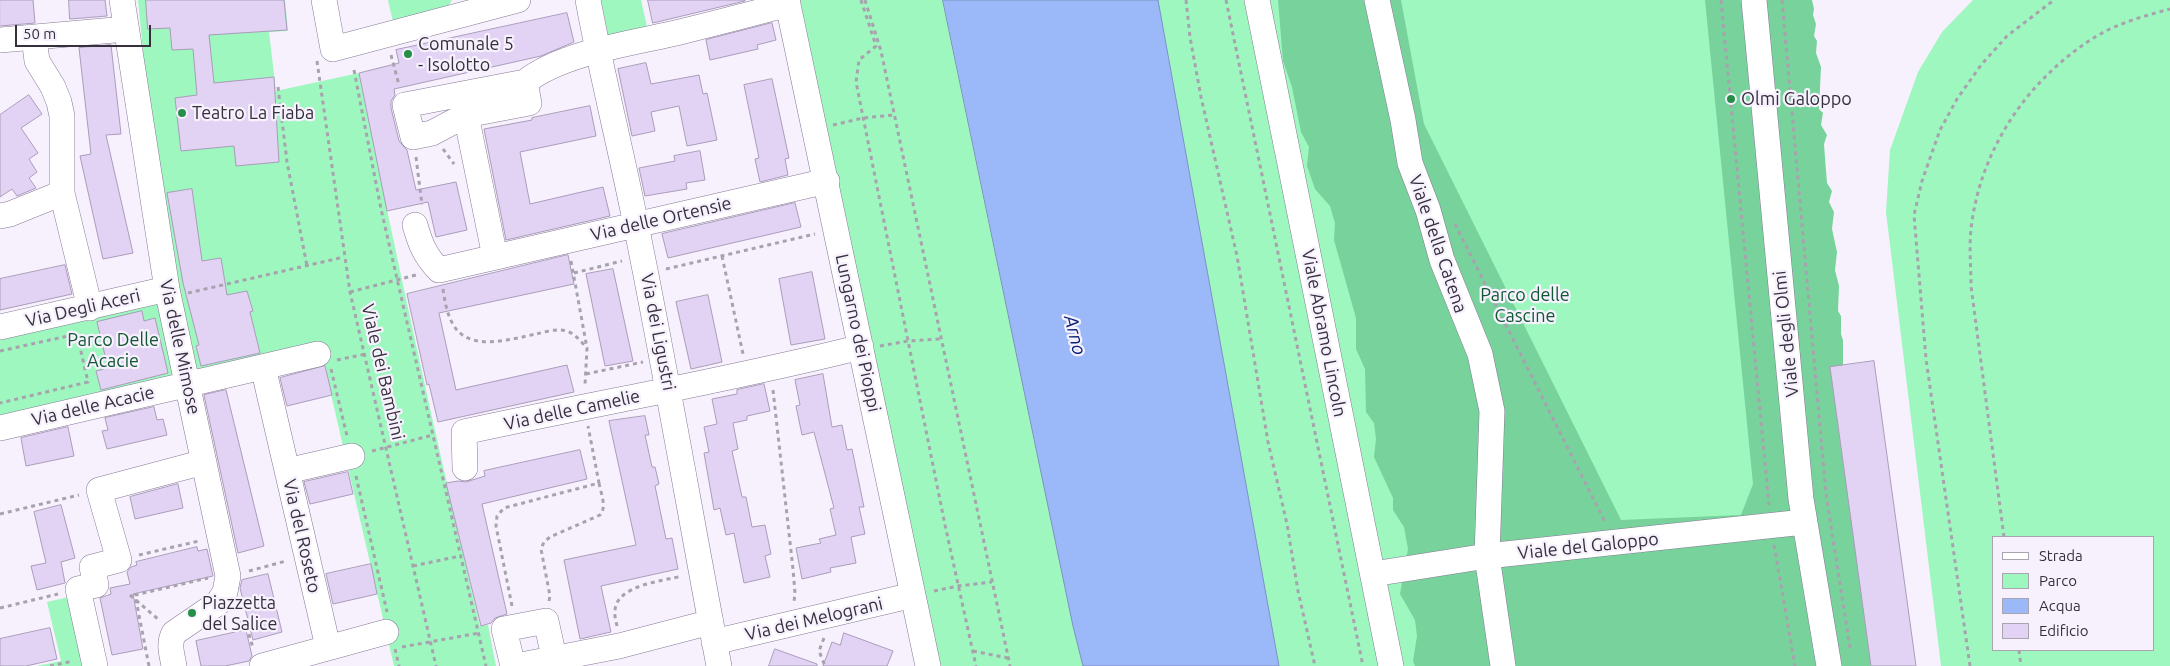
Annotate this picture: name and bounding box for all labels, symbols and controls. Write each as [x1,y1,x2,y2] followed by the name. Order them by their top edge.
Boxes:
[18,15,154,47] scale bar
[23,25,56,42] text: 50 m
[418,33,514,76] place label: Comunale 5 - Isolotto
[402,48,414,60] marker: Comunale 5 - Isolotto
[1741,88,1852,110] place label: Olmi Galoppo
[1725,93,1737,105] marker: Olmi Galoppo
[192,102,314,124] place label: Teatro La Fiaba
[176,107,188,119] marker: Teatro La Fiaba
[1404,172,1472,316] street label: Viale della Catena
[588,192,734,246] street label: Via delle Ortensie
[1297,247,1351,419] street label: Viale Abramo Lincoln
[831,252,885,414] street label: Lungarno dei Pioppi
[1769,270,1803,398] street label: Viale degli Olmi
[636,272,680,392] street label: Via dei Ligustri
[155,277,205,417] street label: Via delle Mimose
[24,284,142,332] street label: Via Degli Aceri
[1480,284,1570,326] park label: Parco delle Cascine
[357,302,409,442] street label: Viale dei Bambini
[1059,313,1091,357] water label: Arno
[67,329,159,372] park label: Parco Delle Acacie
[29,381,157,431] street label: Via delle Acacie
[502,385,642,435] street label: Via delle Camelie
[278,477,326,595] street label: Via del Roseto
[1516,528,1660,564] street label: Viale del Galoppo
[1992,536,2155,651] legend
[2039,547,2083,564] text: Strada
[2039,572,2077,589] text: Parco
[202,592,277,634] place label: Piazzetta del Salice
[743,593,885,645] street label: Via dei Melograni
[2039,597,2081,614] text: Acqua
[186,607,198,619] marker: Piazzetta del Salice
[2039,622,2088,639] text: Edificio

